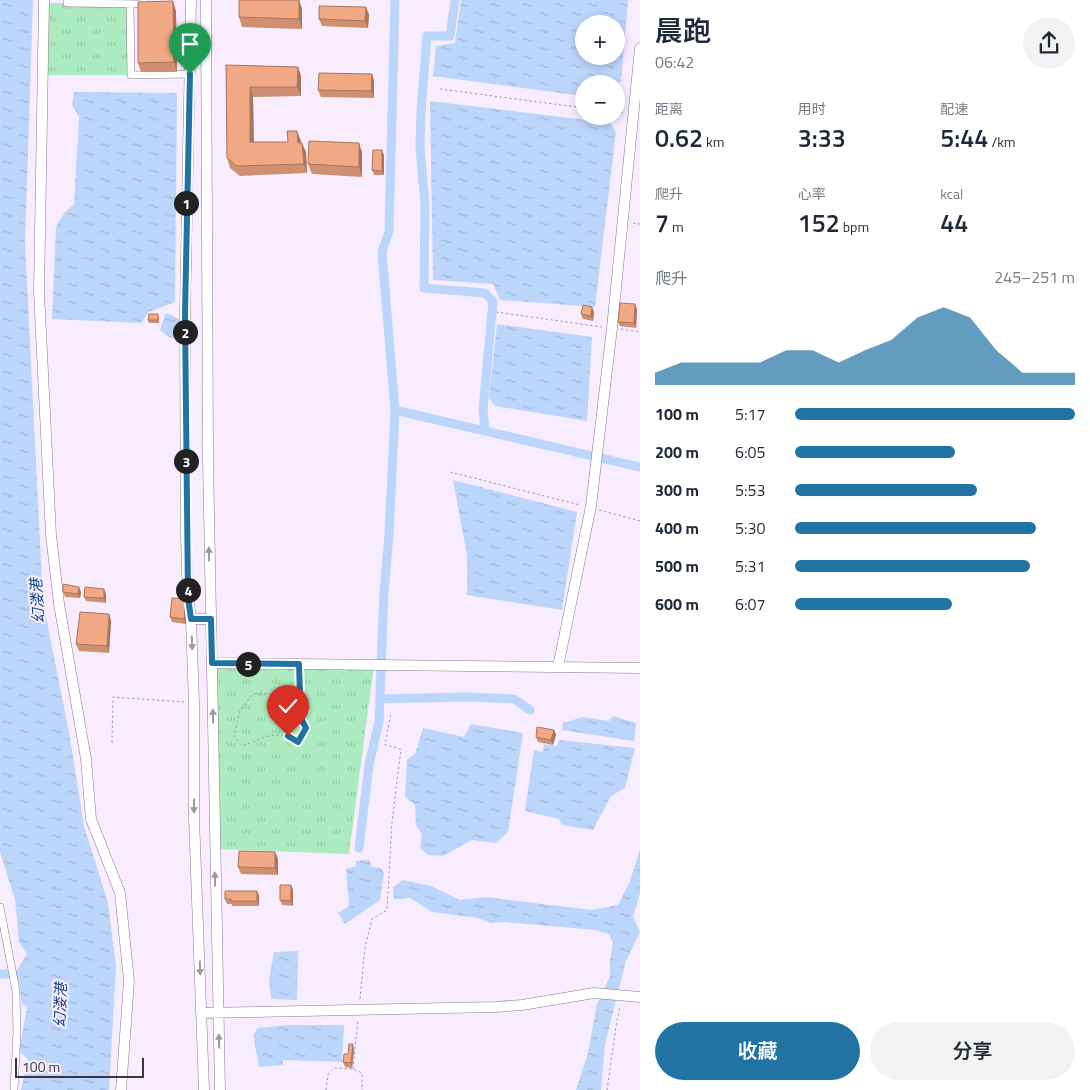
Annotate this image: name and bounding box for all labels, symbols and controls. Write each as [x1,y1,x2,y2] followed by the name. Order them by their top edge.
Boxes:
[655,9,711,52] text: 晨跑
[575,15,625,125] map controls
[575,15,625,65] button: +
[1023,17,1075,69] button: share
[169,23,211,74] pin
[176,30,204,58] icon: arrive
[655,50,694,74] text: 06:42
[575,75,625,125] button: −
[655,98,683,119] text: 距离
[798,98,826,119] text: 用时
[940,98,968,119] text: 配速
[655,119,703,157] text: 0.62
[798,119,846,157] text: 3:33
[940,119,988,157] text: 5:44
[703,131,724,152] text: km
[988,131,1016,152] text: /km
[655,183,683,204] text: 爬升
[798,183,826,204] text: 心率
[940,183,963,204] text: kcal
[174,190,198,216] pin: 1
[183,193,190,214] text: 1
[655,204,669,242] text: 7
[798,204,840,242] text: 152
[940,204,968,242] text: 44
[669,216,684,237] text: m
[840,216,869,237] text: bpm
[994,265,1075,289] text: 245–251 m
[655,266,687,290] text: 爬升
[172,320,198,344] pin: 2
[182,322,189,343] text: 2
[655,402,699,426] text: 100 m
[735,402,765,426] text: 5:17
[655,440,699,464] text: 200 m
[735,440,765,464] text: 6:05
[174,448,198,474] pin: 3
[183,451,190,472] text: 3
[655,478,699,502] text: 300 m
[735,478,765,502] text: 5:53
[655,516,699,540] text: 400 m
[735,516,765,540] text: 5:30
[205,546,213,562] one-way arrow
[655,554,699,578] text: 500 m
[735,554,765,578] text: 5:31
[24,576,50,624] water label: 幻溇港
[176,578,200,602] pin: 4
[185,580,192,601] text: 4
[655,592,699,616] text: 600 m
[735,592,765,616] text: 6:07
[188,636,196,652] one-way arrow
[236,652,260,676] pin: 5
[245,654,252,675] text: 5
[267,685,309,736] pin
[274,692,302,720] icon: check
[209,708,217,724] one-way arrow
[190,798,198,814] one-way arrow
[211,871,219,887] one-way arrow
[196,960,204,976] one-way arrow
[48,980,72,1028] water label: 幻溇港
[655,1022,860,1080] button: 收藏
[870,1022,1075,1080] button: 分享
[215,1033,223,1049] one-way arrow
[15,1055,144,1078] scale bar
[22,1056,60,1077] text: 100 m

